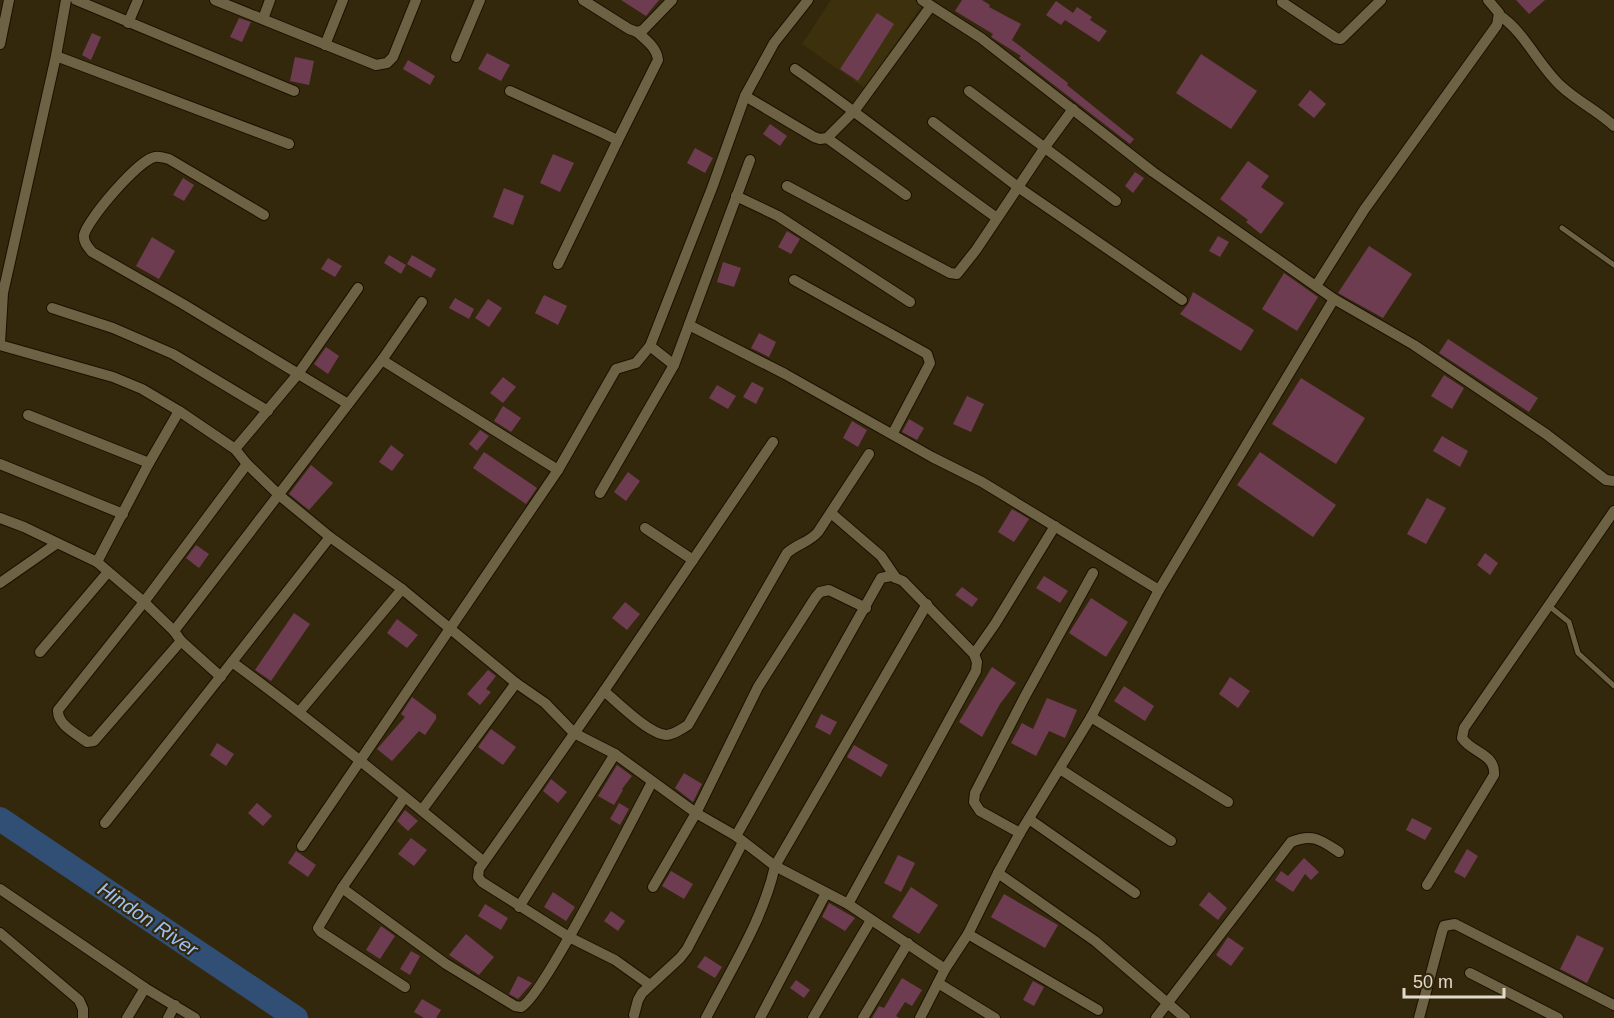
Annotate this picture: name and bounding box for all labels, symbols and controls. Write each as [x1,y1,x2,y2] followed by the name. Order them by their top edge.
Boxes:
[94,878,203,961] water label: Hindon River
[1404,961,1504,999] scale bar
[1413,972,1453,992] text: 50 m

